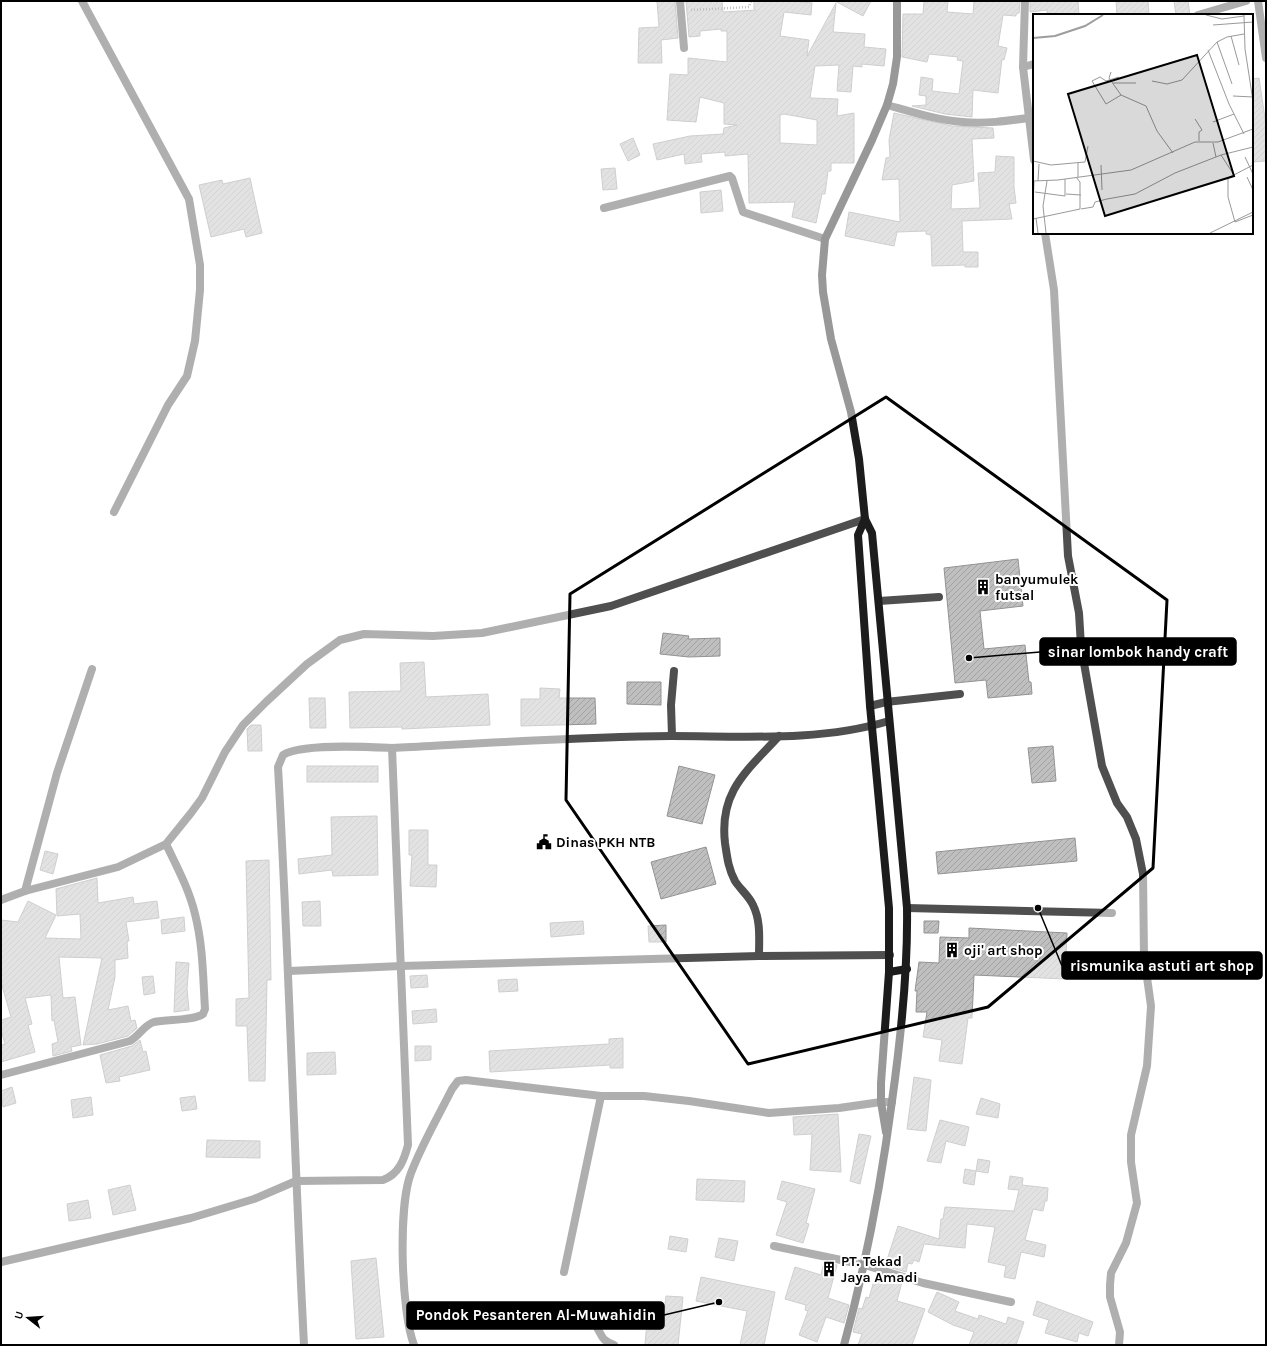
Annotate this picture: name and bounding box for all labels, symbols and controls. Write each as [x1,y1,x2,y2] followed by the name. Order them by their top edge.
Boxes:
[1033,14,1253,234] inset map
[995,571,1079,604] place label: banyumulek futsal
[974,578,992,596] building icon: banyumulek futsal
[1040,638,1236,665] callout: sinar lombok handy craft
[1048,643,1228,661] text: sinar lombok handy craft
[535,833,553,851] public building icon: Dinas PKH NTB
[556,834,655,851] place label: Dinas PKH NTB
[943,941,961,959] building icon: oji' art shop
[964,942,1043,959] place label: oji' art shop
[1062,952,1262,979] callout: rismunika astuti art shop
[1070,957,1254,975] text: rismunika astuti art shop
[841,1253,918,1286] place label: PT. Tekad Jaya Amadi
[820,1260,838,1278] building icon: PT. Tekad Jaya Amadi
[8,1298,48,1338] north arrow
[407,1302,664,1329] callout: Pondok Pesanteren Al-Muwahidin
[416,1306,656,1324] text: Pondok Pesanteren Al-Muwahidin
[12,1310,26,1321] text: U

